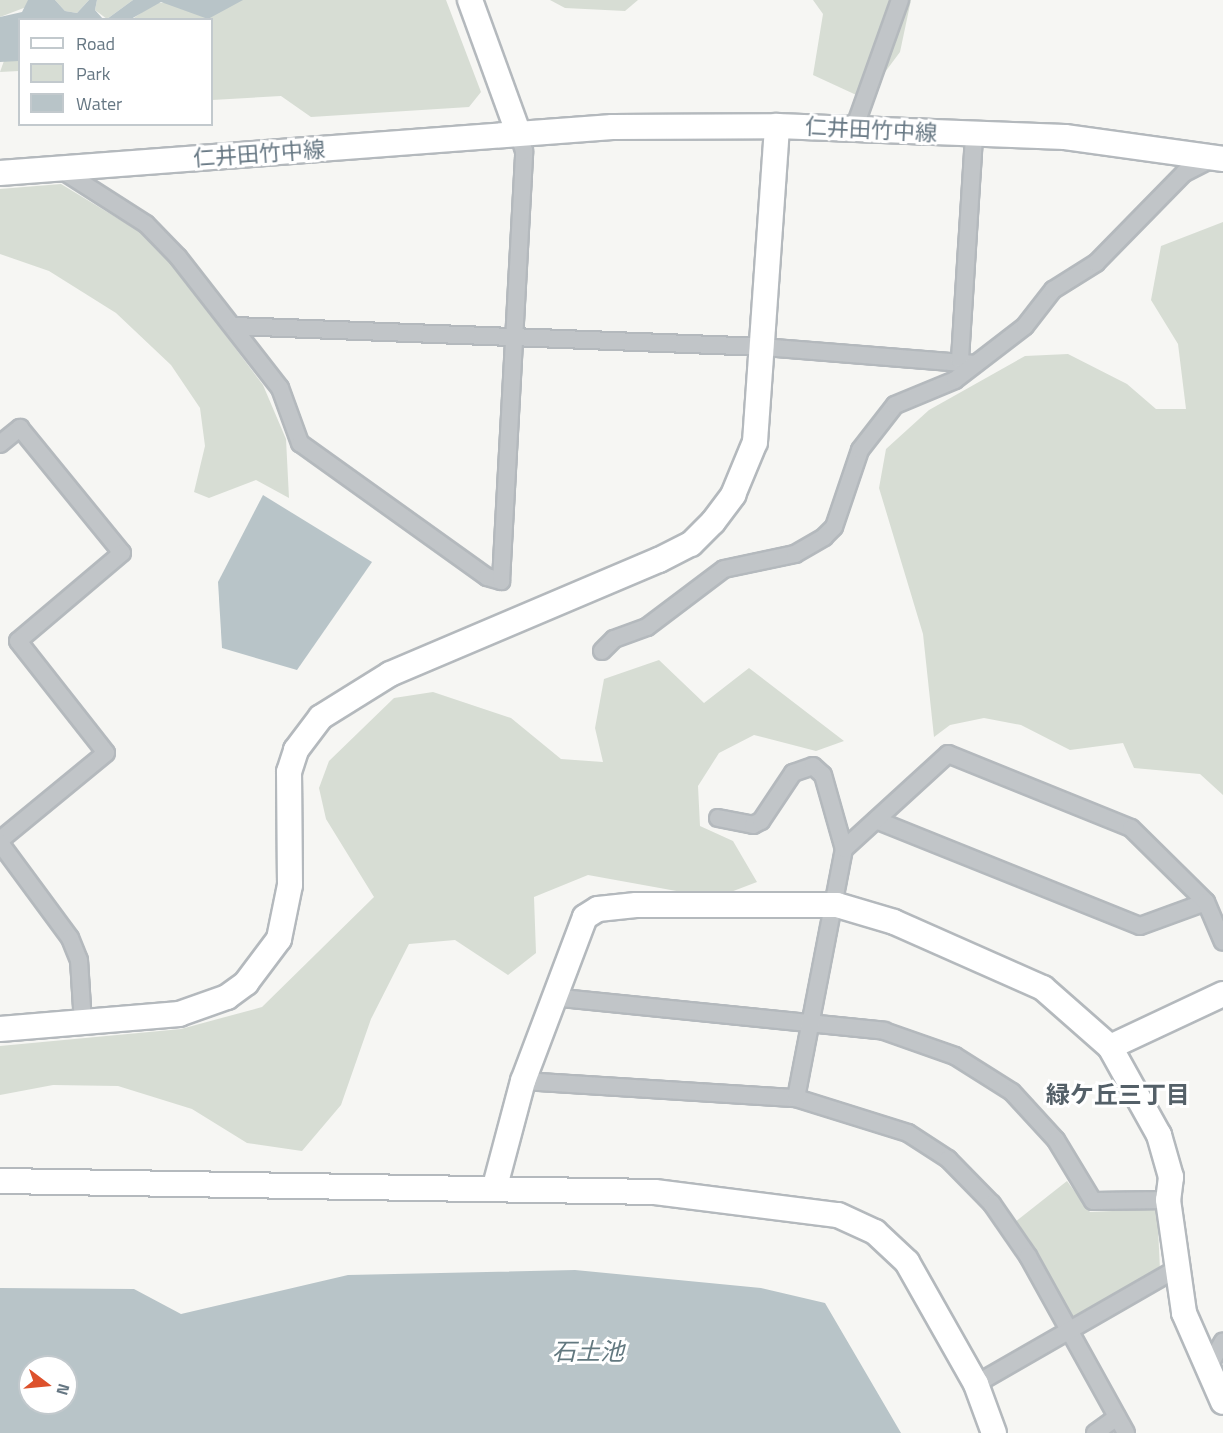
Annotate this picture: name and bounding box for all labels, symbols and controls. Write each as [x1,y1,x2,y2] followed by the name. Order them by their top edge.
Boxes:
[18,18,213,126] legend
[76,30,115,57] text: Road
[76,60,110,87] text: Park
[76,90,122,117] text: Water
[804,113,938,147] street label: 仁井田竹中線
[192,136,326,172] street label: 仁井田竹中線
[1046,1081,1190,1109] district label: 緑ケ丘三丁目
[552,1338,624,1366] water label: 石土池
[18,1355,78,1415] north arrow
[50,1381,76,1398] text: N

